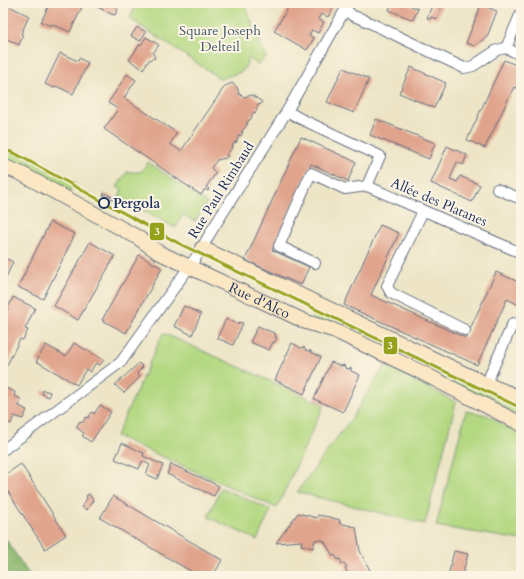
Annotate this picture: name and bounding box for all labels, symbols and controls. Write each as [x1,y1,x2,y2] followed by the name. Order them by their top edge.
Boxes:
[179,21,261,56] park label: Square Joseph Delteil
[184,137,259,242] street label: Rue Paul Rimbaud
[388,173,490,231] street label: Allée des Platanes
[113,194,160,213] place label: Pergola
[98,197,110,209] marker: Pergola
[149,222,165,241] line badge: 3
[154,224,160,239] text: 3
[226,277,294,323] street label: Rue d'Alco
[383,336,398,355] line badge: 3
[387,338,393,353] text: 3

